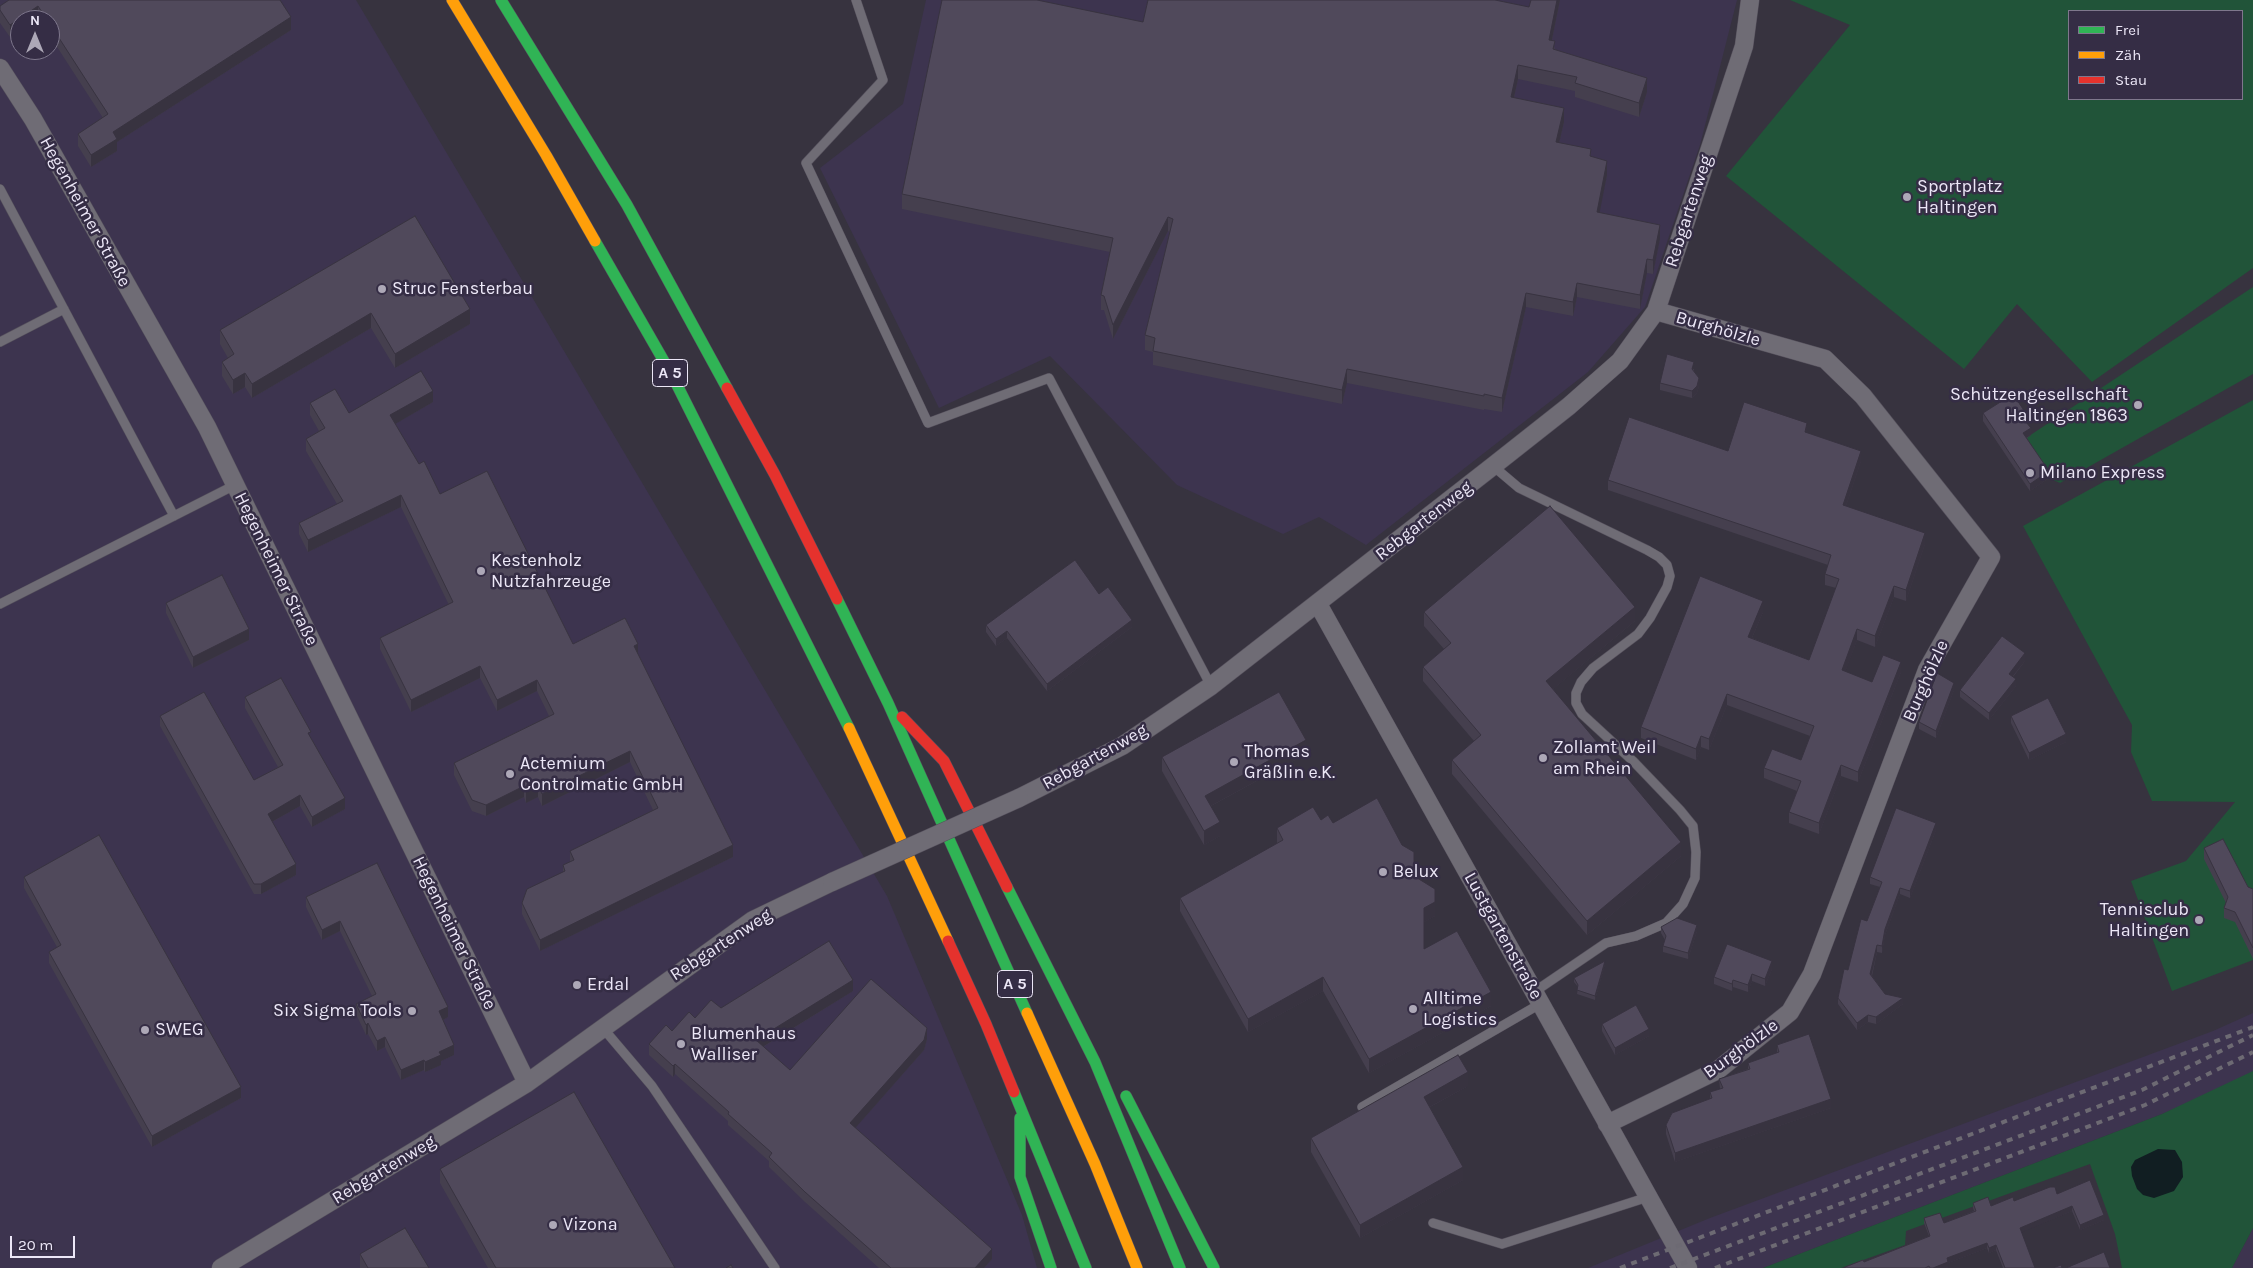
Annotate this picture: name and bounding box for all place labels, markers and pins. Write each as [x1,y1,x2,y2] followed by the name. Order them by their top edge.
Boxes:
[1917,176,2002,218] place label: Sportplatz Haltingen
[1901,191,1913,203] marker: Sportplatz Haltingen
[392,278,533,300] place label: Struc Fensterbau
[376,283,388,295] marker: Struc Fensterbau
[1950,384,2128,426] place label: Schützengesellschaft Haltingen 1863
[2132,399,2144,411] marker: Schützengesellschaft Haltingen 1863
[2040,462,2165,484] place label: Milano Express
[2024,467,2036,479] marker: Milano Express
[491,550,611,592] place label: Kestenholz Nutzfahrzeuge
[475,565,487,577] marker: Kestenholz Nutzfahrzeuge
[1553,737,1657,780] place label: Zollamt Weil am Rhein
[1244,741,1335,784] place label: Thomas Gräßlin e.K.
[1537,752,1549,764] marker: Zollamt Weil am Rhein
[520,753,683,796] place label: Actemium Controlmatic GmbH
[1228,756,1240,768] marker: Thomas Gräßlin e.K.
[504,768,516,780] marker: Actemium Controlmatic GmbH
[1393,861,1439,883] place label: Belux
[1377,866,1389,878] marker: Belux
[2100,899,2189,942] place label: Tennisclub Haltingen
[2193,914,2205,926] marker: Tennisclub Haltingen
[587,974,629,996] place label: Erdal
[571,979,583,991] marker: Erdal
[1423,988,1497,1030] place label: Alltime Logistics
[273,1000,402,1022] place label: Six Sigma Tools
[1407,1003,1419,1015] marker: Alltime Logistics
[406,1005,418,1017] marker: Six Sigma Tools
[155,1019,204,1041] place label: SWEG
[691,1023,796,1066] place label: Blumenhaus Walliser
[139,1024,151,1036] marker: SWEG
[675,1038,687,1050] marker: Blumenhaus Walliser
[563,1214,618,1236] place label: Vizona
[547,1219,559,1231] marker: Vizona

